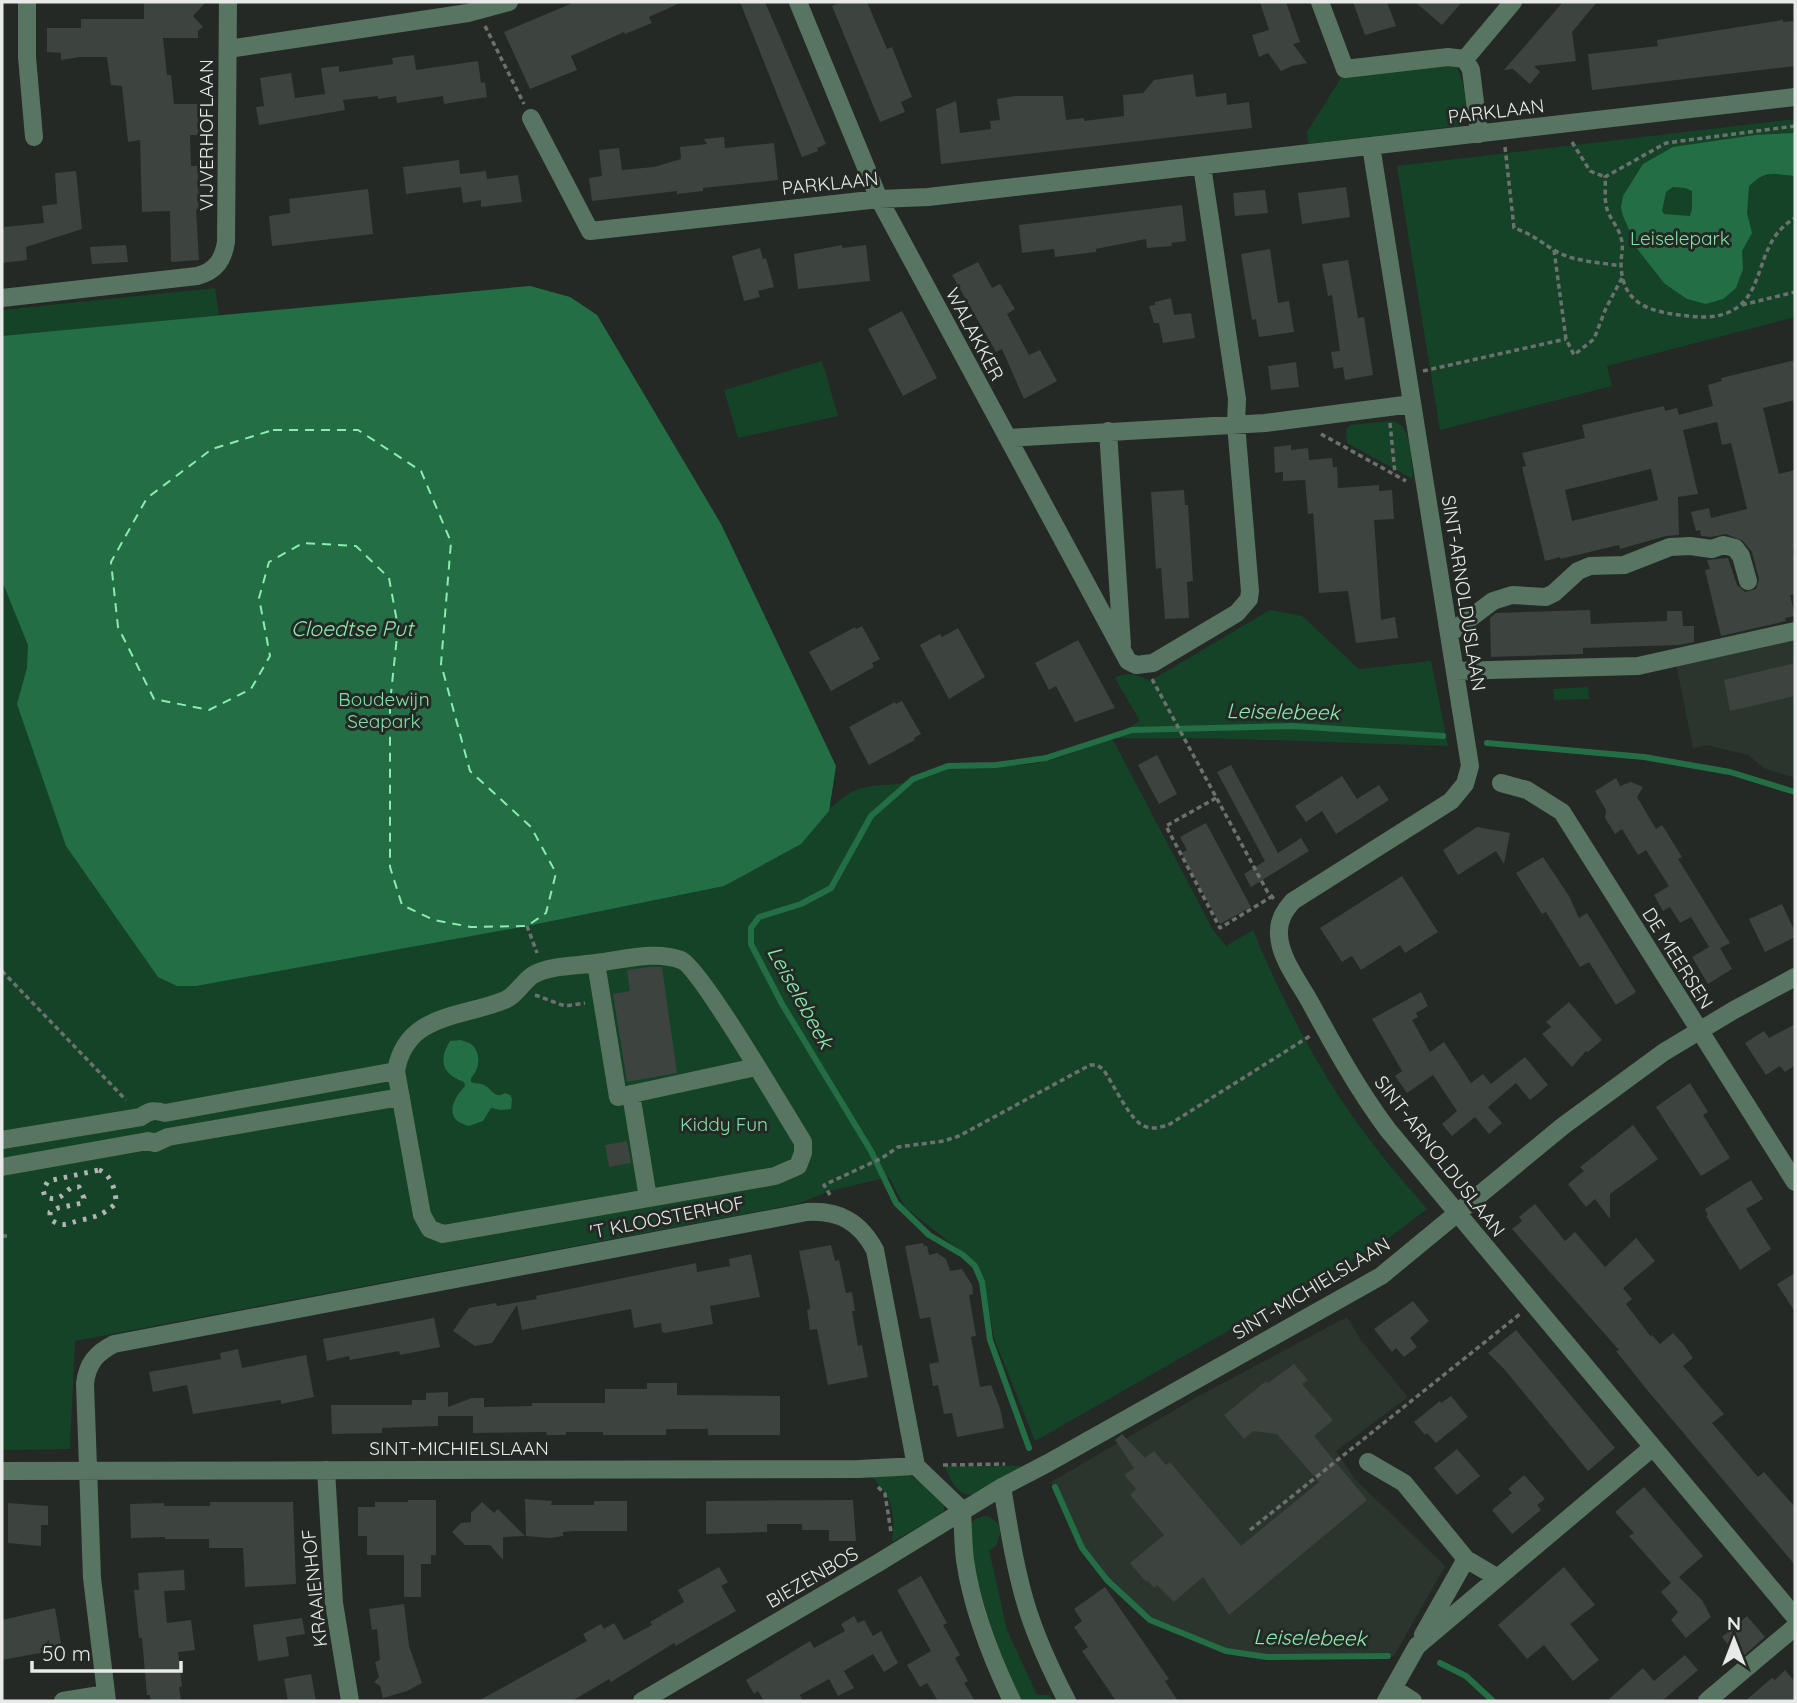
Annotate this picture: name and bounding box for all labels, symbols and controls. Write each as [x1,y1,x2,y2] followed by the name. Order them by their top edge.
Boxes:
[194,59,218,211] street label: VIJVERHOFLAAN
[1446,93,1546,129] street label: PARKLAAN
[781,166,879,200] street label: PARKLAAN
[1630,226,1730,250] park label: Leiselepark
[941,283,1009,385] street label: WALAKKER
[1437,493,1491,693] street label: SINT-ARNOLDUSLAAN
[291,615,416,641] water label: Cloedtse Put
[338,687,430,733] park label: Boudewijn Seapark
[1226,697,1342,725] water label: Leiselebeek
[1637,903,1719,1013] street label: DE MEERSEN
[762,941,841,1054] water label: Leiselebeek
[1370,1071,1510,1241] street label: SINT-ARNOLDUSLAAN
[680,1112,768,1136] park label: Kiddy Fun
[588,1190,746,1244] street label: 'T KLOOSTERHOF
[1228,1231,1394,1345] street label: SINT-MICHIELSLAAN
[369,1436,549,1460] street label: SINT-MICHIELSLAAN
[296,1528,332,1648] street label: KRAAIENHOF
[762,1541,862,1613] street label: BIEZENBOS
[1699,1605,1769,1675] north arrow
[1727,1611,1741,1635] text: N
[1253,1623,1369,1651] water label: Leiselebeek
[32,1630,180,1674] scale bar
[42,1640,91,1666] text: 50 m

